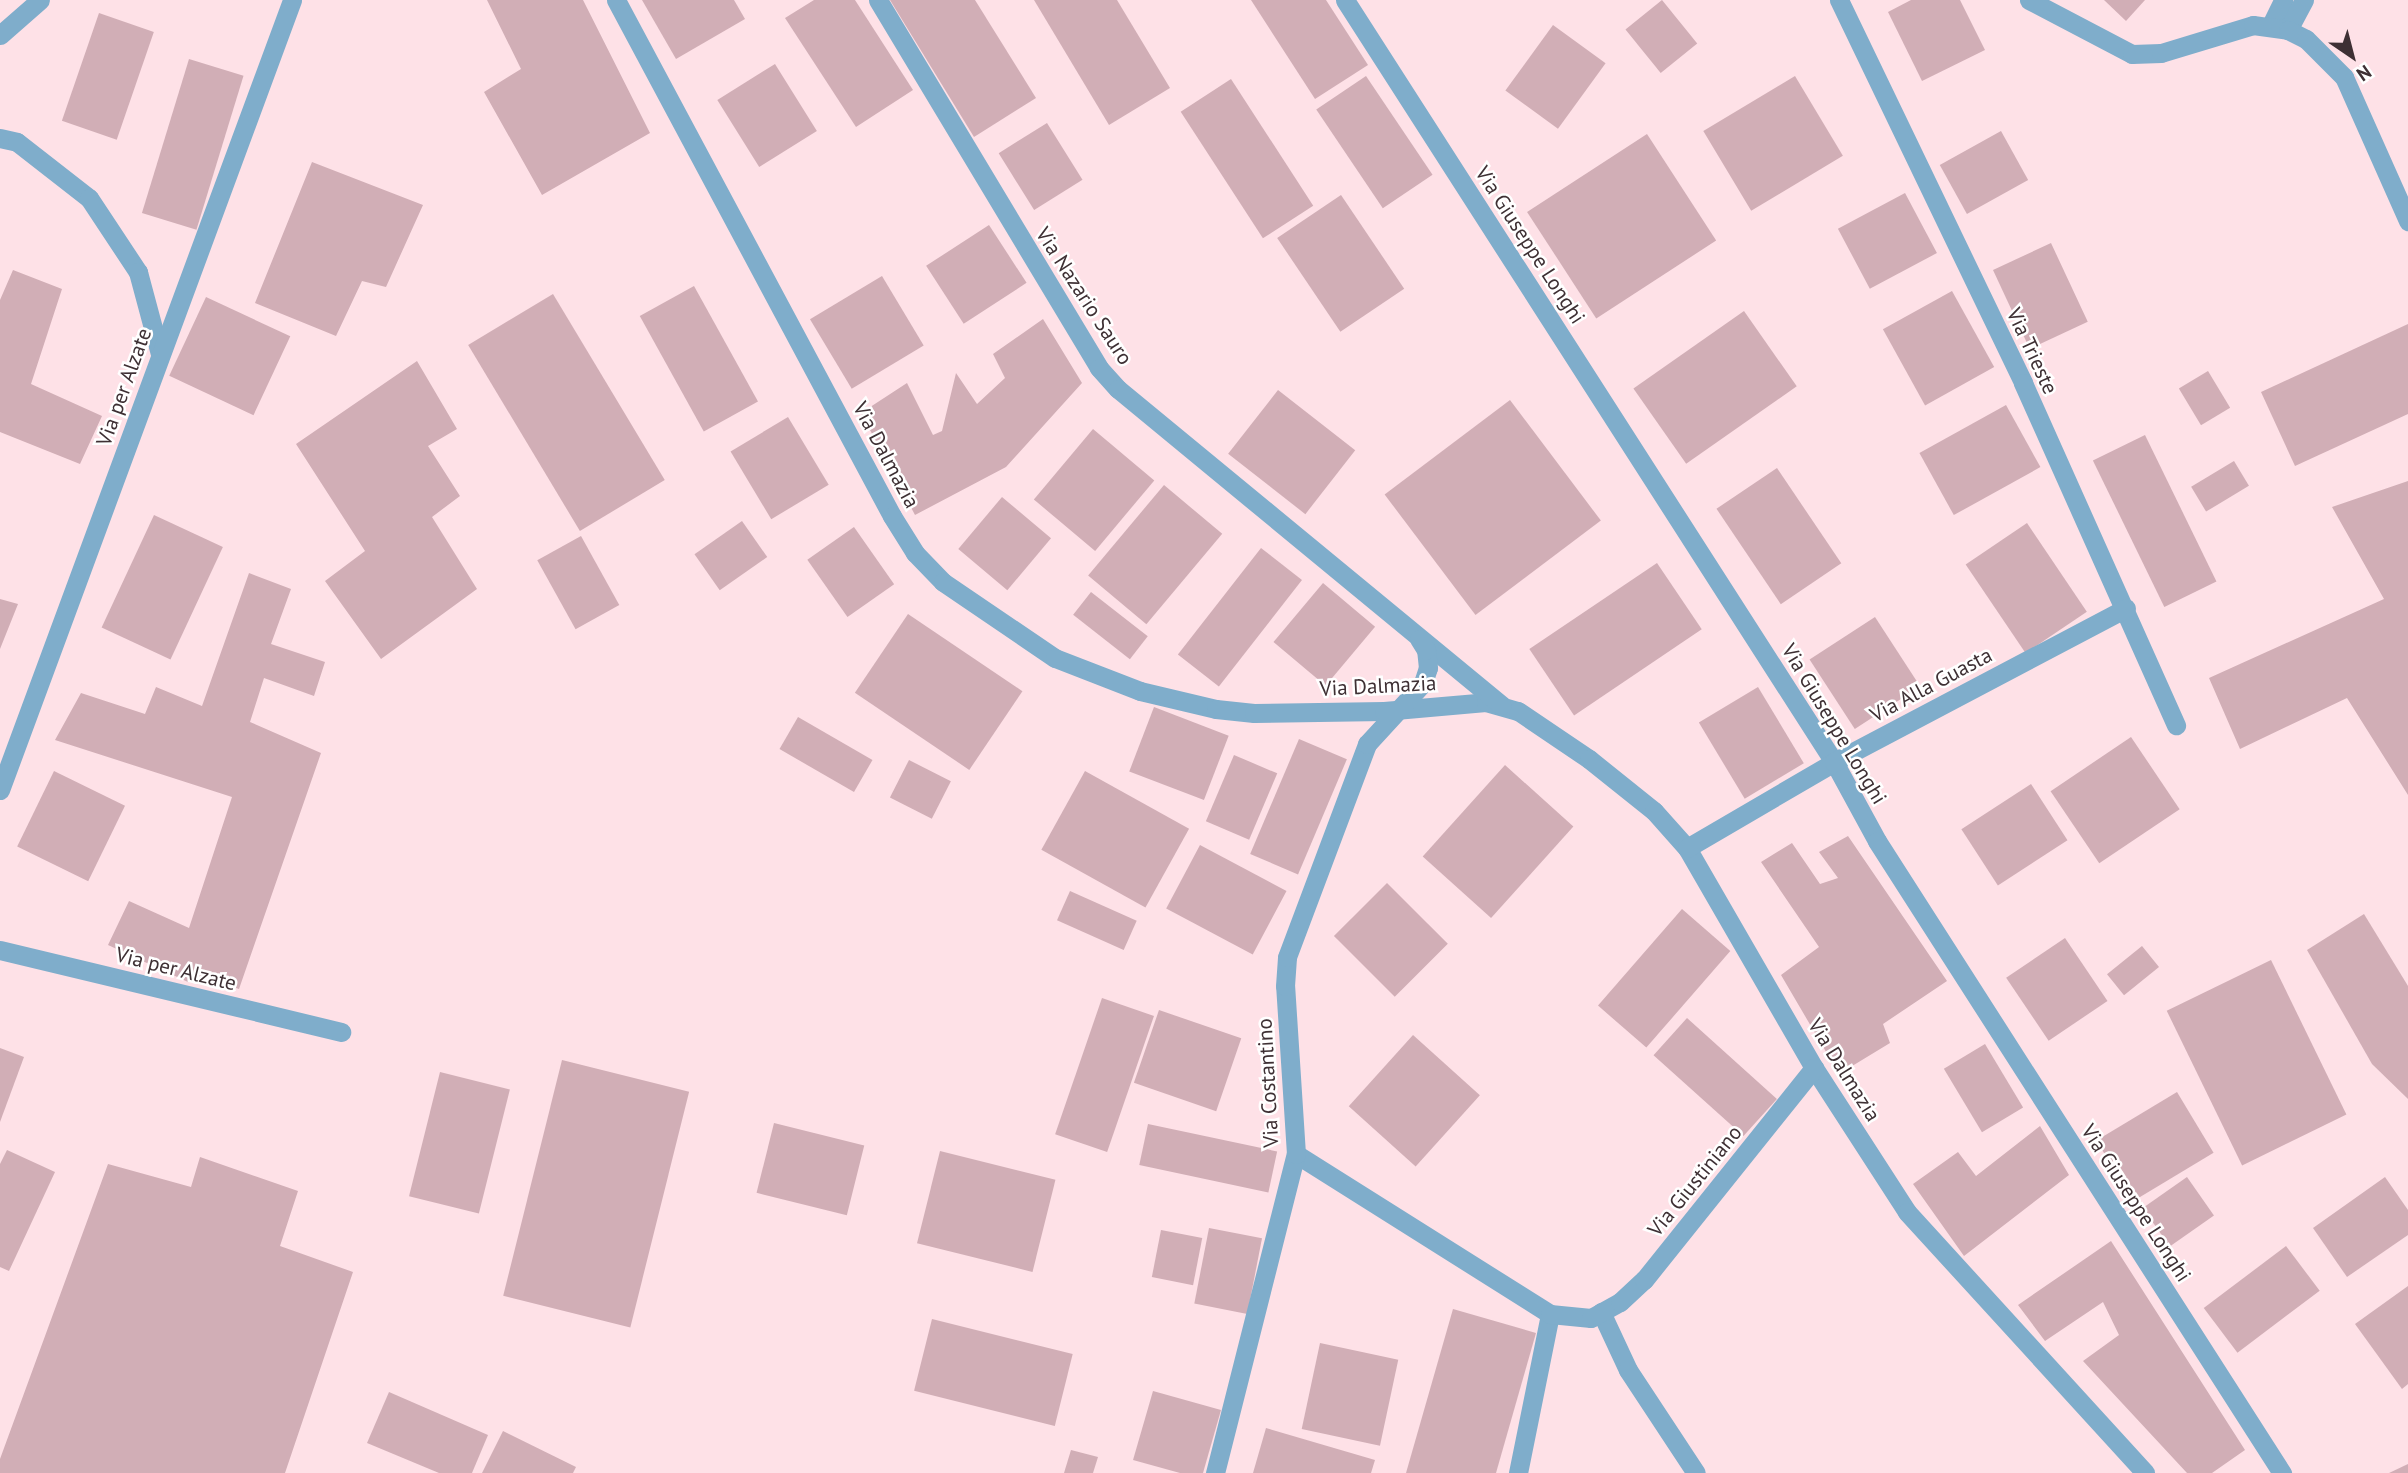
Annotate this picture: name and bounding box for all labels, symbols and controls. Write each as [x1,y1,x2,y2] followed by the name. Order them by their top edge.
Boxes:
[2317,21,2387,91] north arrow
[2352,60,2376,87] text: N
[1470,162,1590,328] street label: Via Giuseppe Longhi
[1030,223,1138,369] street label: Via Nazario Sauro
[2001,304,2063,398] street label: Via Trieste
[91,324,157,450] street label: Via per Alzate
[847,398,925,512] street label: Via Dalmazia
[1776,639,1892,809] street label: Via Giuseppe Longhi
[1865,642,1997,728] street label: Via Alla Guasta
[1319,670,1437,702] street label: Via Dalmazia
[113,942,239,996] street label: Via per Alzate
[1802,1014,1886,1126] street label: Via Dalmazia
[1252,1018,1284,1148] street label: Via Costantino
[2076,1120,2196,1286] street label: Via Giuseppe Longhi
[1643,1121,1747,1241] street label: Via Giustiniano

